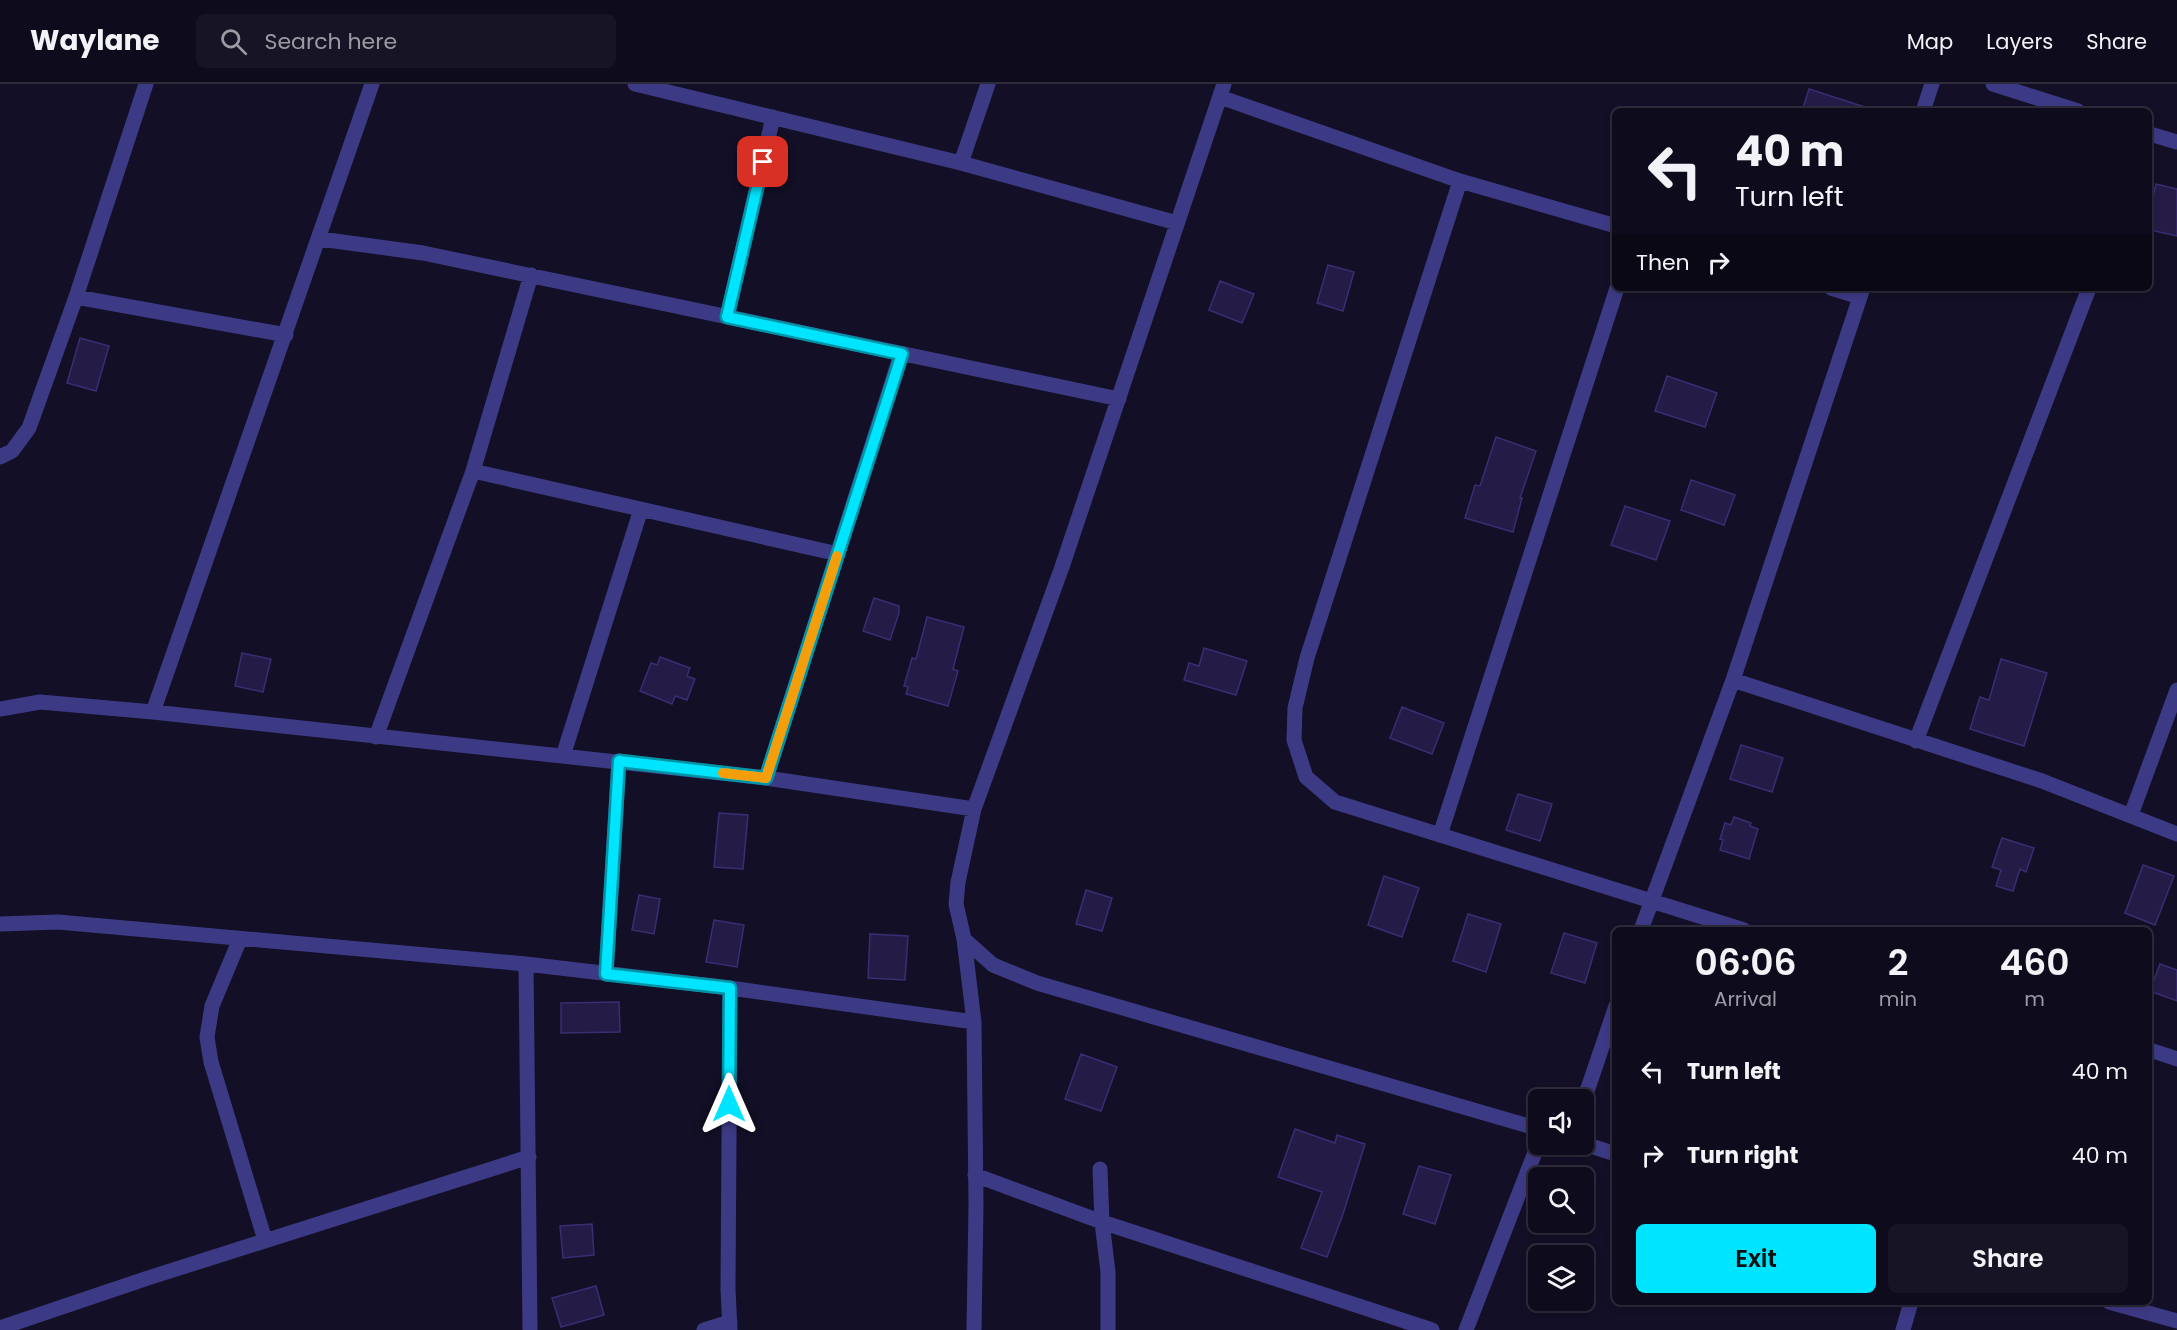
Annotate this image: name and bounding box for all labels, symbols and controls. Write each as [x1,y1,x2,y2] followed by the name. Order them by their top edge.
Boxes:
[196,14,616,68] search box
[30,21,160,60] text: Waylane
[217,25,250,58] icon: search
[265,26,397,57] text: Search here
[1907,27,1953,56] text: Map
[1986,27,2053,56] text: Layers
[2086,27,2147,56] text: Share
[1735,122,1844,181] text: 40 m
[1636,132,1714,210] icon: left
[737,136,788,187] pin
[746,145,779,178] icon: arrive
[1735,178,1844,215] text: Turn left
[1702,246,1735,279] icon: right
[1636,247,1690,278] text: Then
[1694,937,1796,988] text: 06:06
[1888,937,1908,988] text: 2
[2000,937,2070,988] text: 460
[1714,985,1777,1013] text: Arrival
[1879,985,1917,1013] text: min
[2024,985,2045,1013] text: m
[1636,1055,1669,1088] icon: left
[1687,1056,1781,1087] text: Turn left
[2072,1056,2128,1087] text: 40 m
[697,1072,761,1136] position arrow
[1528,1089,1594,1311] map controls
[1528,1089,1594,1155] button: sound
[1636,1139,1669,1172] icon: right
[1687,1140,1798,1171] text: Turn right
[2072,1140,2128,1171] text: 40 m
[1528,1167,1594,1233] button: search
[1636,1224,1876,1293] button: Exit
[1888,1224,2128,1293] button: Share
[1528,1245,1594,1311] button: layers

